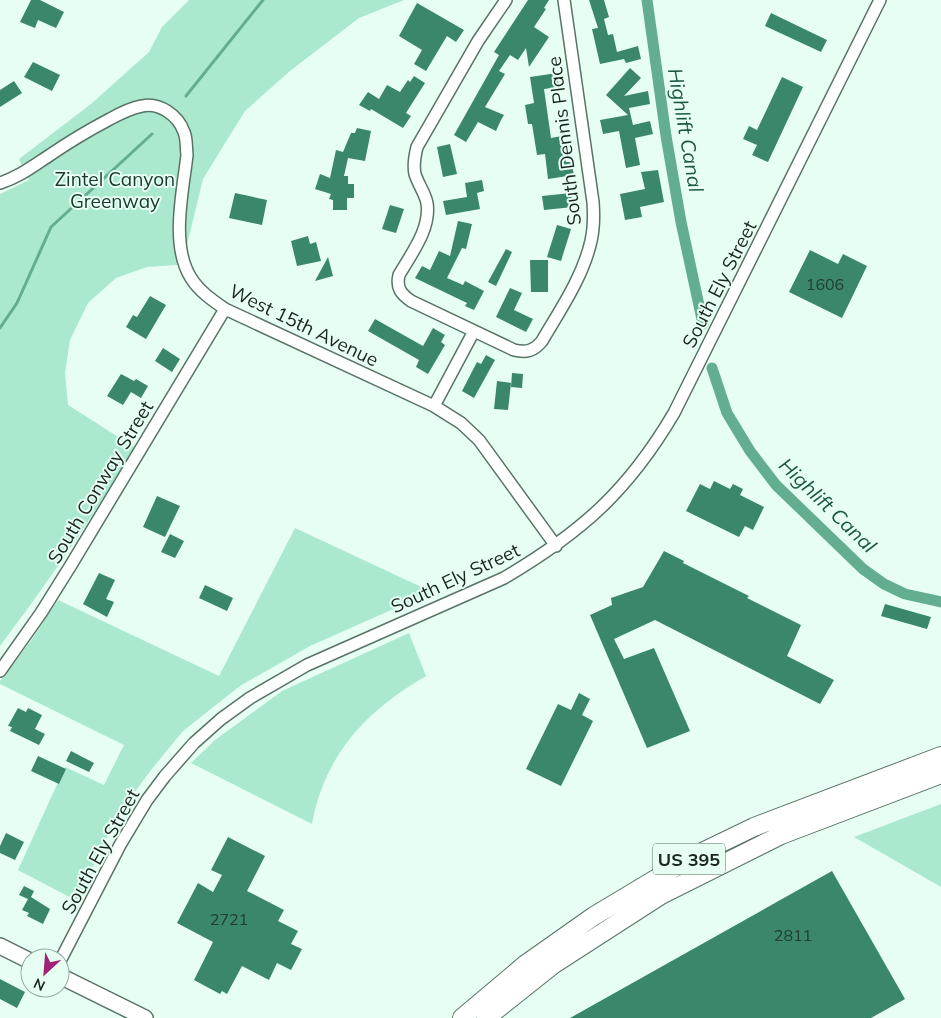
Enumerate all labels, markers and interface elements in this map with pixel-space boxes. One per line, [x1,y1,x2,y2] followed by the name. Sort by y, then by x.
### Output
[542,55,586,227] street label: South Dennis Place
[663,66,709,194] water label: Highlift Canal
[55,167,175,213] park label: Zintel Canyon Greenway
[677,216,762,352] street label: South Ely Street
[806,274,844,294] house number: 1606
[225,278,383,372] street label: West 15th Avenue
[42,396,158,568] street label: South Conway Street
[774,452,882,558] water label: Highlift Canal
[387,537,524,618] street label: South Ely Street
[56,784,145,918] street label: South Ely Street
[653,844,725,874] road number: US 395
[210,909,248,929] house number: 2721
[774,925,812,945] house number: 2811
[20,948,70,998] north arrow
[31,974,48,995] text: N

